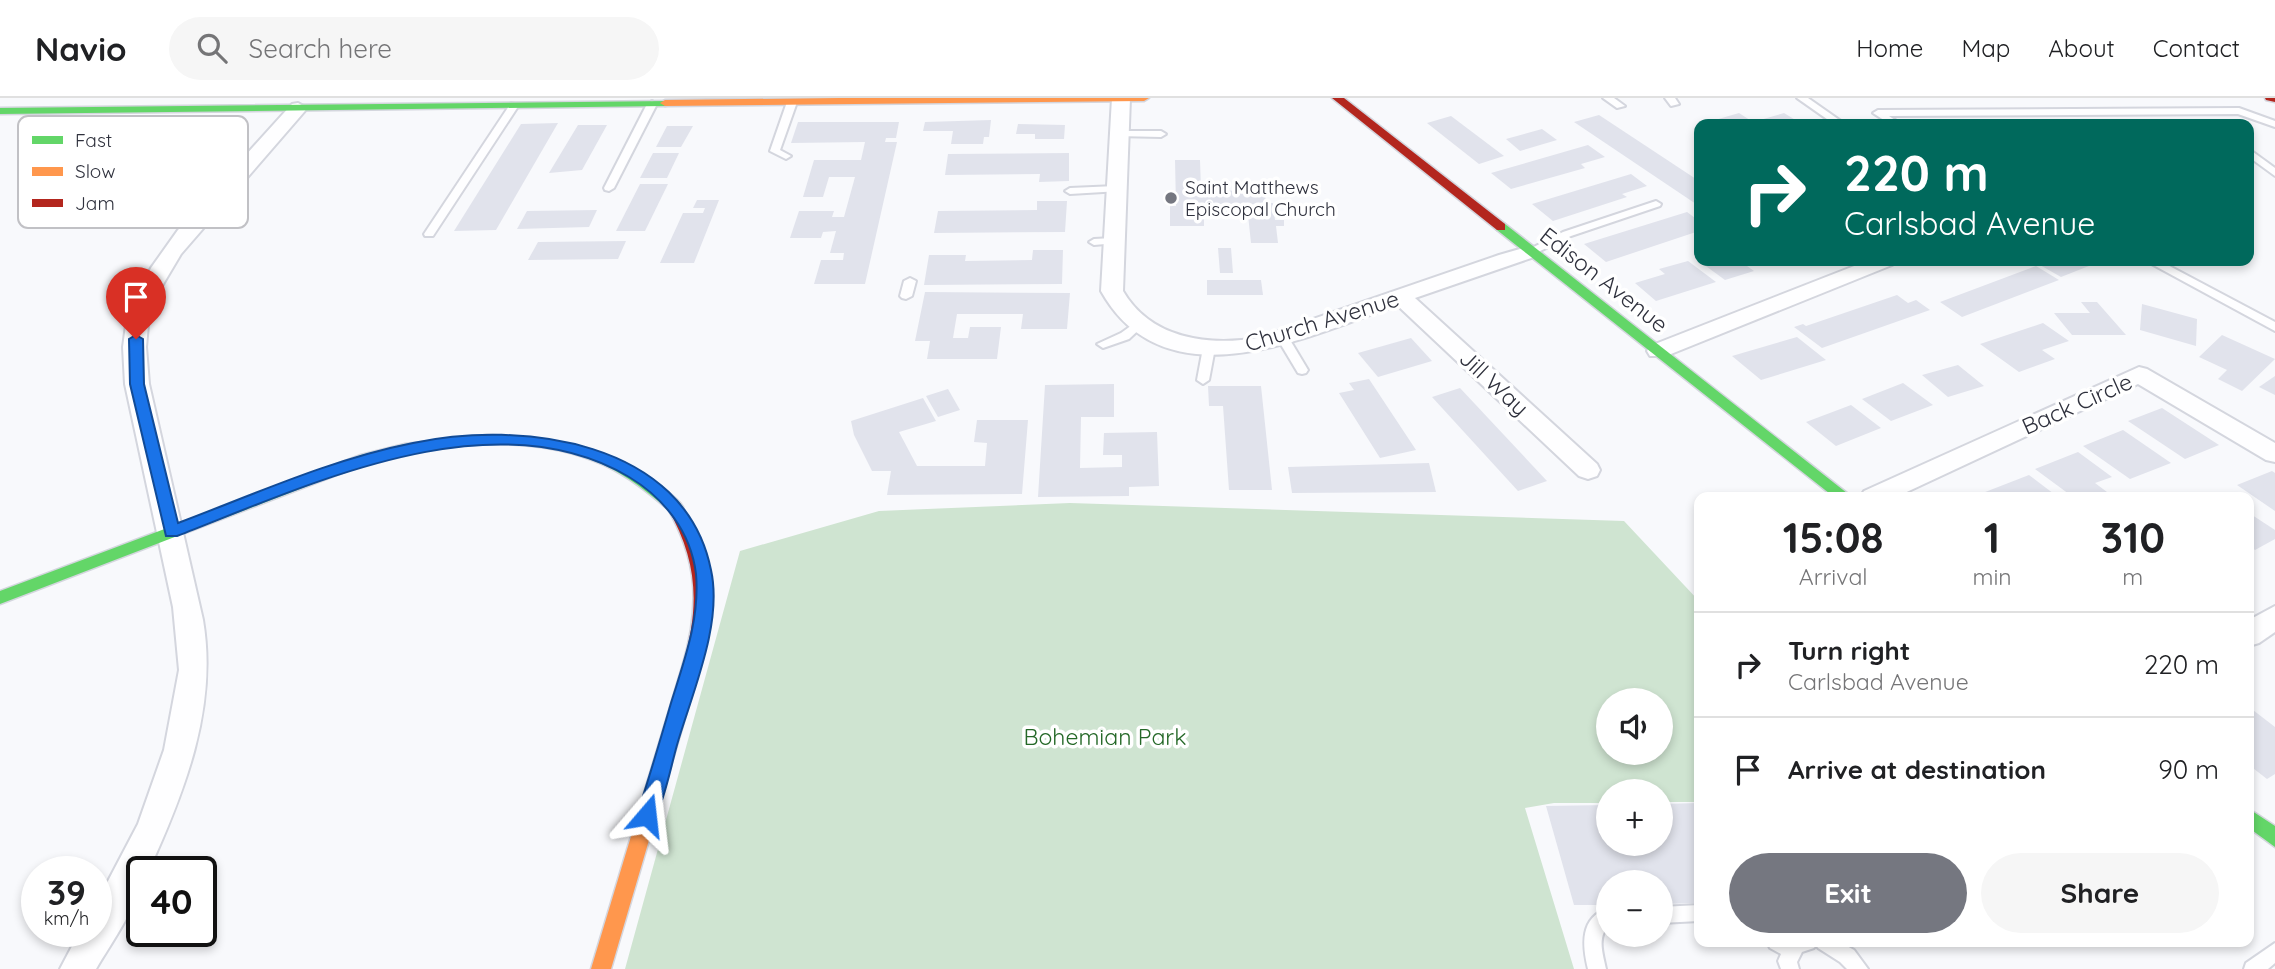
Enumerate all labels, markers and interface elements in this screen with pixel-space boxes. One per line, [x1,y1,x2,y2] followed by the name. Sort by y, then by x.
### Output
[169,17,659,80] search box
[35,28,127,69] text: Navio
[193,29,231,67] icon: search
[249,32,392,65] text: Search here
[1856,33,1923,63] text: Home
[1961,33,2010,63] text: Map
[2048,33,2115,63] text: About
[2153,33,2240,63] text: Contact
[18,116,248,228] legend
[75,128,112,152] text: Fast
[1844,142,1989,203] text: 220 m
[1729,147,1820,238] icon: right
[75,159,116,183] text: Slow
[1185,175,1336,221] place label: Saint Matthews Episcopal Church
[1163,190,1179,206] marker: Saint Matthews Episcopal Church
[75,191,115,215] text: Jam
[1844,203,2095,243] text: Carlsbad Avenue
[1534,221,1674,339] street label: Edison Avenue
[106,267,166,339] pin
[117,278,155,316] icon: arrive
[1241,283,1402,358] street label: Church Avenue
[1454,343,1535,422] street label: Jill Way
[2017,366,2136,441] street label: Back Circle
[1783,511,1884,564] text: 15:08
[1984,511,2000,564] text: 1
[2100,511,2165,564] text: 310
[1799,562,1868,591] text: Arrival
[1972,562,2012,591] text: min
[2122,562,2143,591] text: m
[1788,634,1910,667] text: Turn right
[1729,646,1767,684] icon: right
[2144,648,2219,681] text: 220 m
[1788,667,1969,696] text: Carlsbad Avenue
[1596,688,1673,947] map controls
[1596,688,1673,765] button: sound
[1023,722,1187,751] park label: Bohemian Park
[1729,751,1767,789] icon: arrive
[1788,753,2046,786] text: Arrive at destination
[2158,753,2219,786] text: 90 m
[610,778,684,852] position arrow
[1596,779,1673,856] button: +
[1729,853,1967,933] button: Exit
[1981,853,2219,933] button: Share
[126,856,217,947] speed limit sign: 40
[47,870,86,914] text: 39
[1596,870,1673,947] button: −
[44,907,89,930] text: km/h

